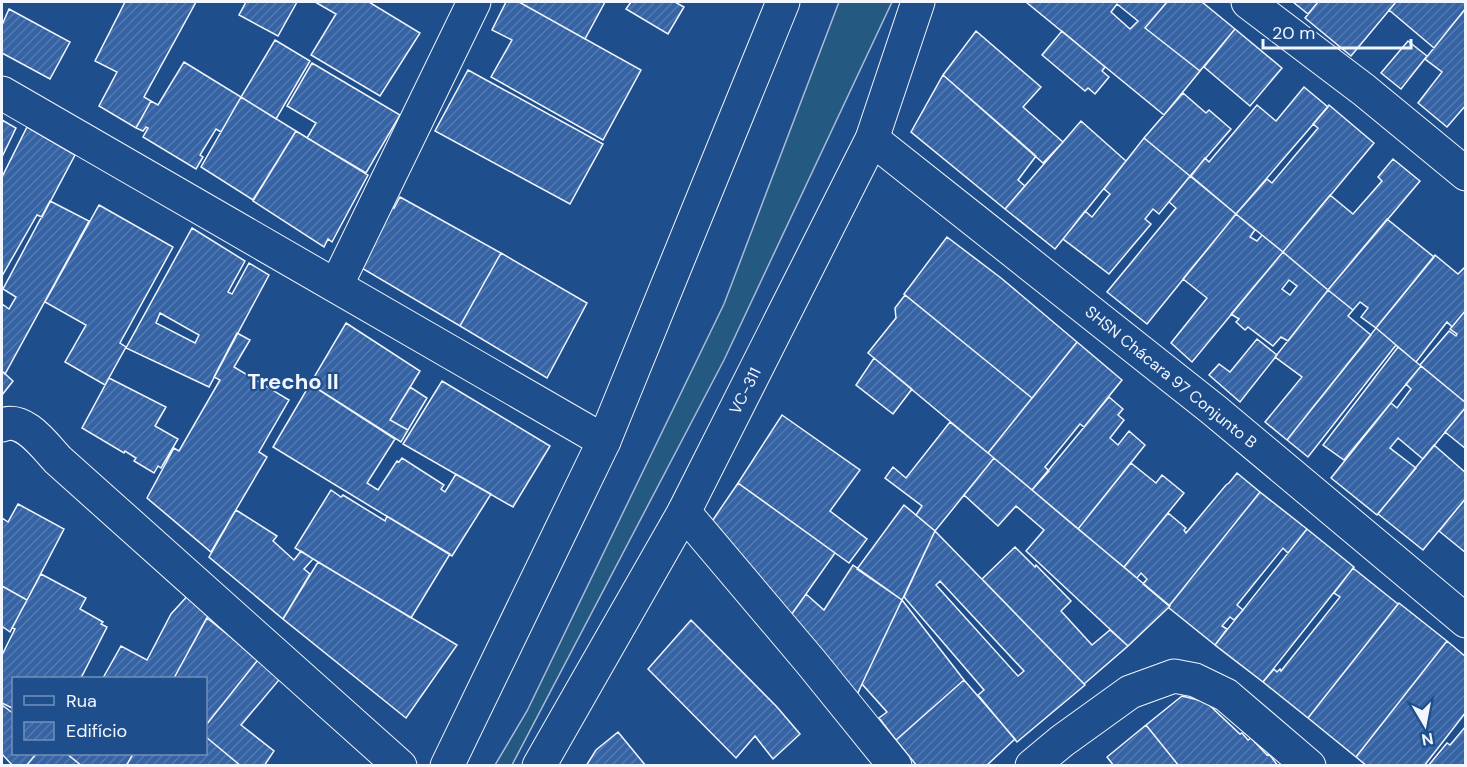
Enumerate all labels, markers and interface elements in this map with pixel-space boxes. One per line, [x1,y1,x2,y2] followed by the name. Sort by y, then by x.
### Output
[1263,12,1412,50] scale bar
[1272,21,1315,45] text: 20 m
[1081,301,1261,453] street label: SHSN Chácara 97 Conjunto B
[724,364,766,418] street label: VC-311
[247,367,339,396] district label: Trecho II
[12,677,207,755] legend
[66,689,97,713] text: Rua
[1395,695,1455,755] north arrow
[66,719,127,743] text: Edifício
[1420,728,1435,751] text: N

